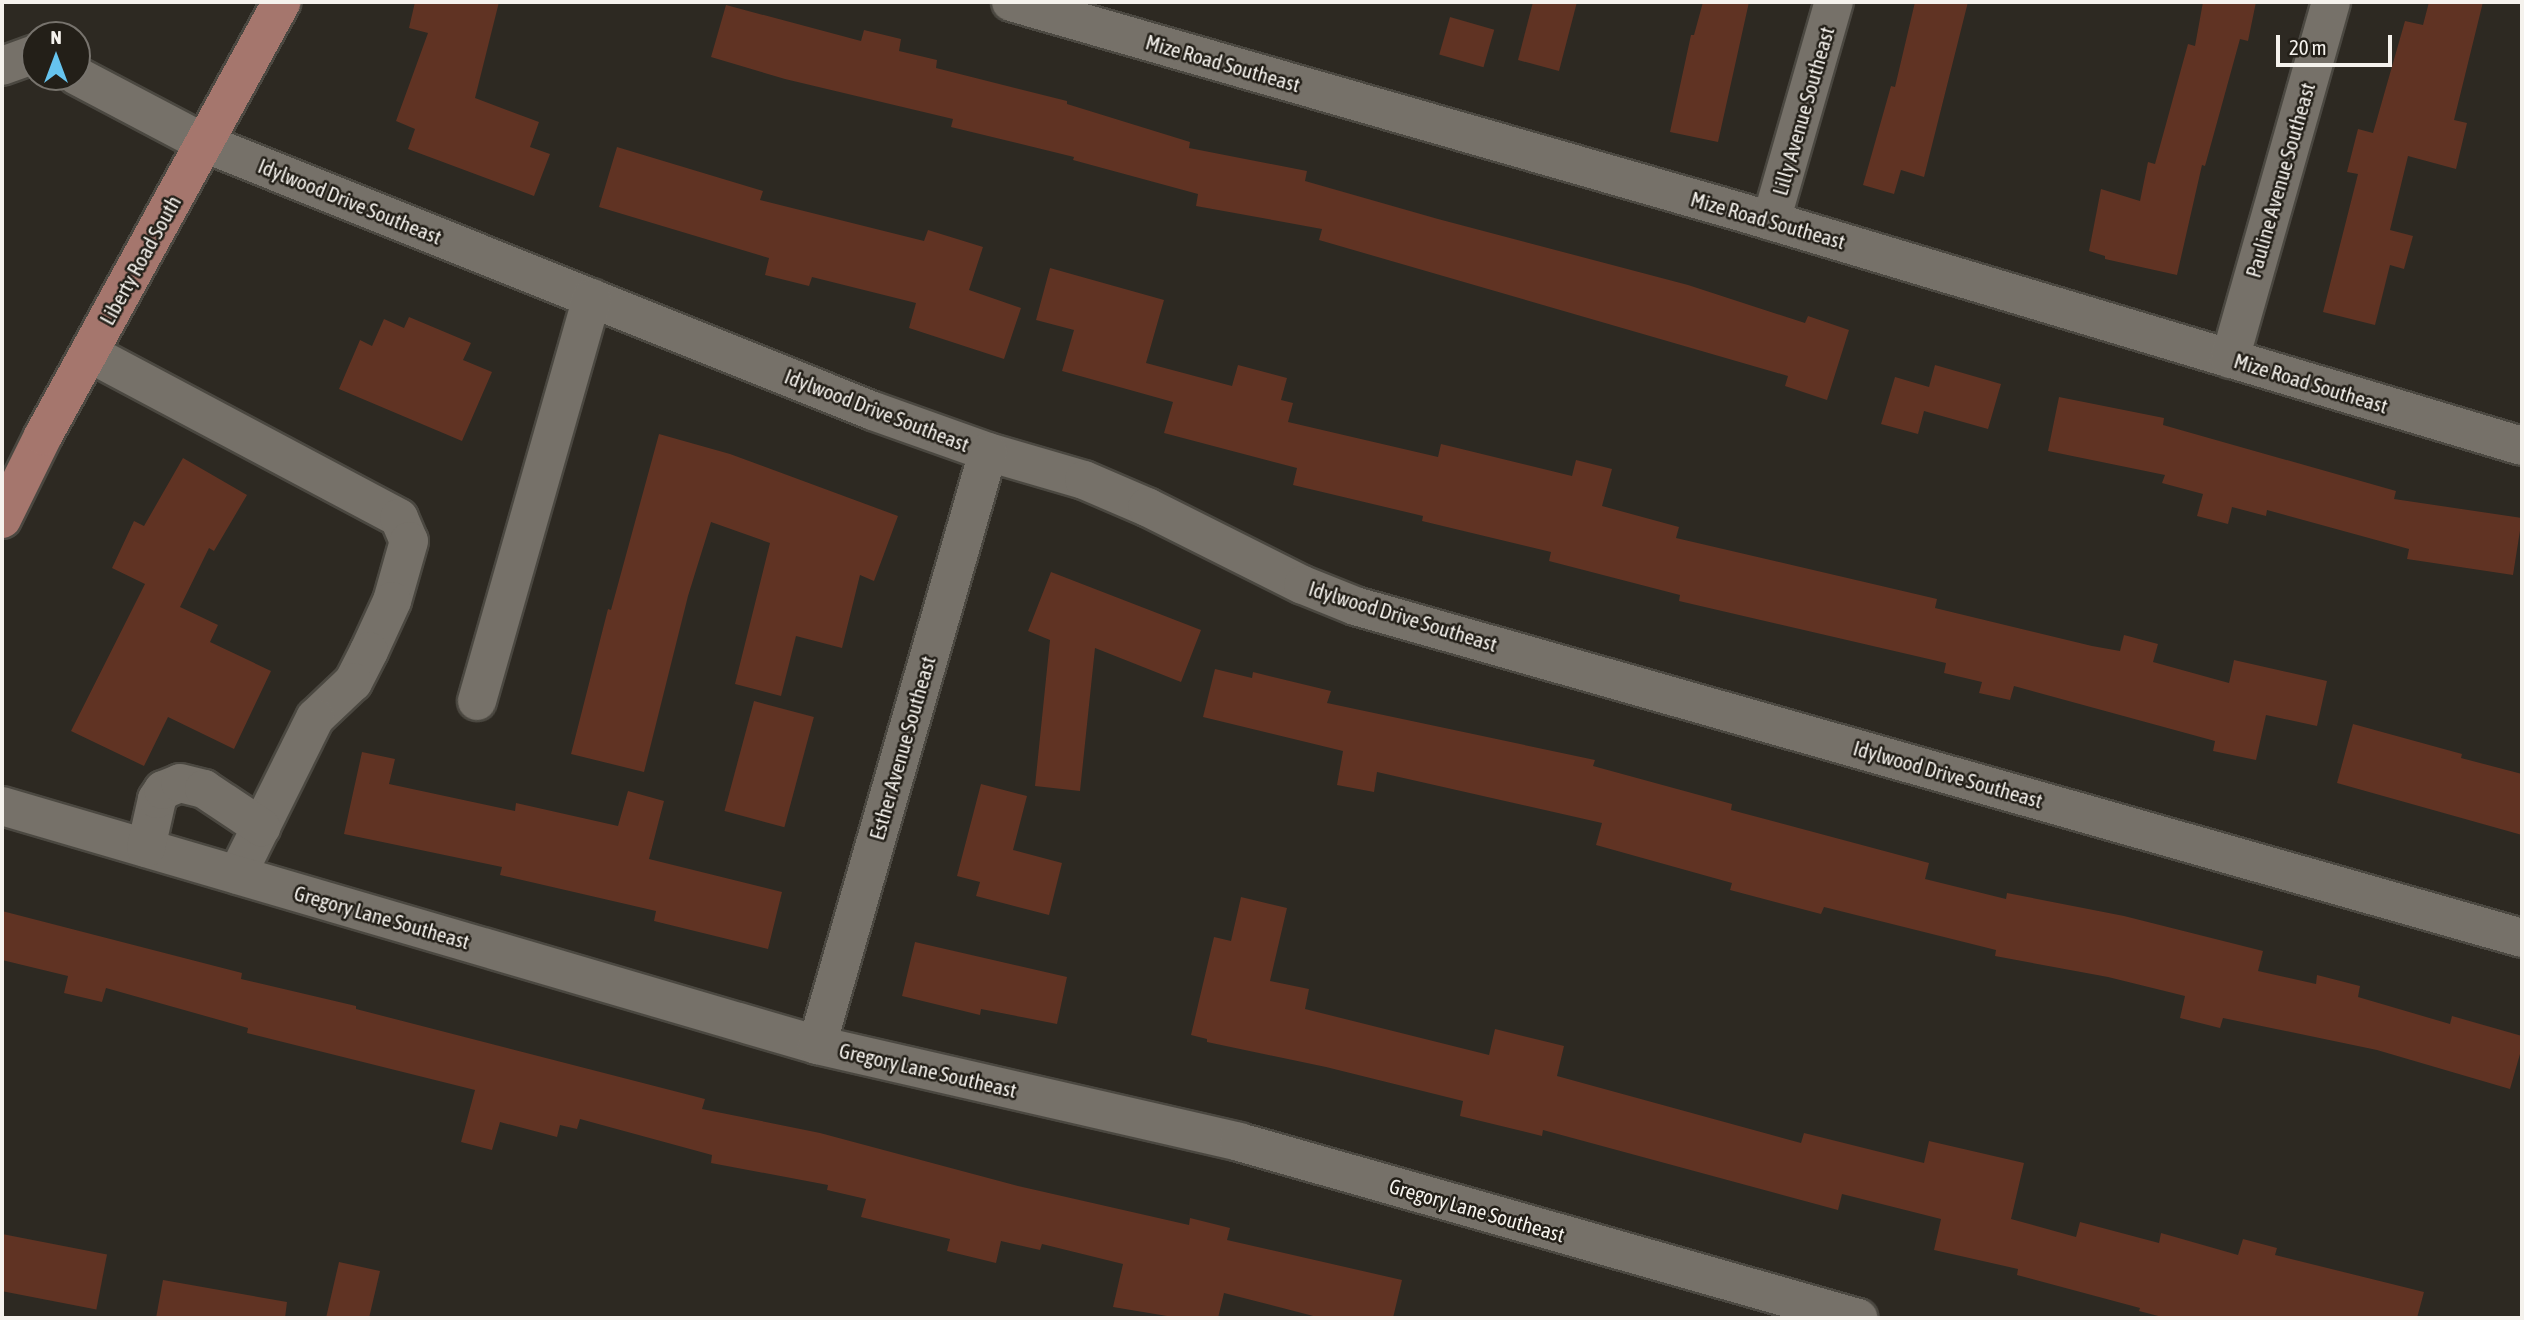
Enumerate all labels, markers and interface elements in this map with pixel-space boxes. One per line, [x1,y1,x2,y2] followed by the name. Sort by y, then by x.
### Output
[21,21,91,91] north arrow
[2279,21,2394,65] scale bar
[1767,24,1839,198] street label: Lilly Avenue Southeast
[50,26,62,48] text: N
[1143,29,1303,97] street label: Mize Road Southeast
[2289,35,2327,59] text: 20 m
[2240,80,2320,280] street label: Pauline Avenue Southeast
[255,153,445,249] street label: Idylwood Drive Southeast
[1688,186,1848,254] street label: Mize Road Southeast
[94,191,186,329] street label: Liberty Road South
[2231,348,2391,418] street label: Mize Road Southeast
[781,363,973,457] street label: Idylwood Drive Southeast
[1306,575,1500,657] street label: Idylwood Drive Southeast
[864,653,940,843] street label: Esther Avenue Southeast
[1850,735,2046,813] street label: Idylwood Drive Southeast
[291,880,473,954] street label: Gregory Lane Southeast
[837,1037,1019,1103] street label: Gregory Lane Southeast
[1386,1173,1568,1247] street label: Gregory Lane Southeast

